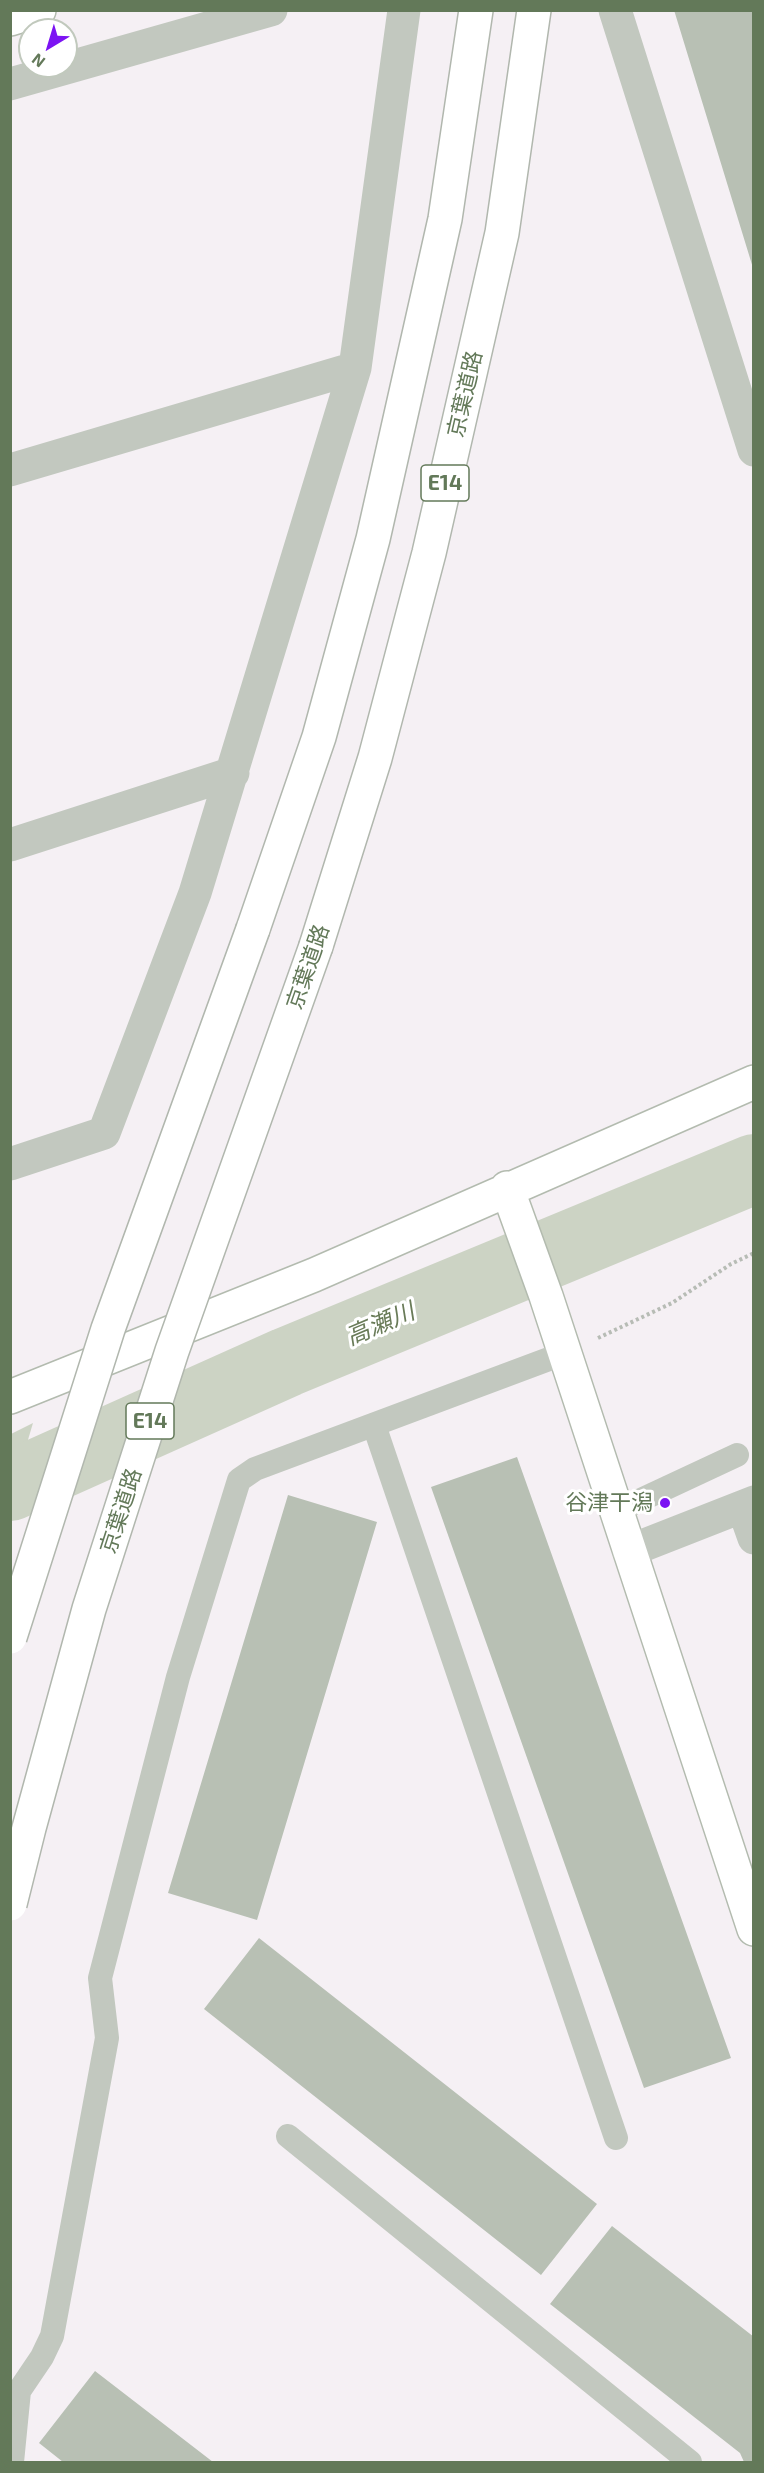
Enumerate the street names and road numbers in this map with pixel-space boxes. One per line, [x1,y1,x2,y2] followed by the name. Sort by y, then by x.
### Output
[442,348,488,440] street label: 京葉道路
[421,465,469,501] road number: E14
[281,921,335,1013] street label: 京葉道路
[126,1403,174,1439] road number: E14
[95,1465,147,1557] street label: 京葉道路

